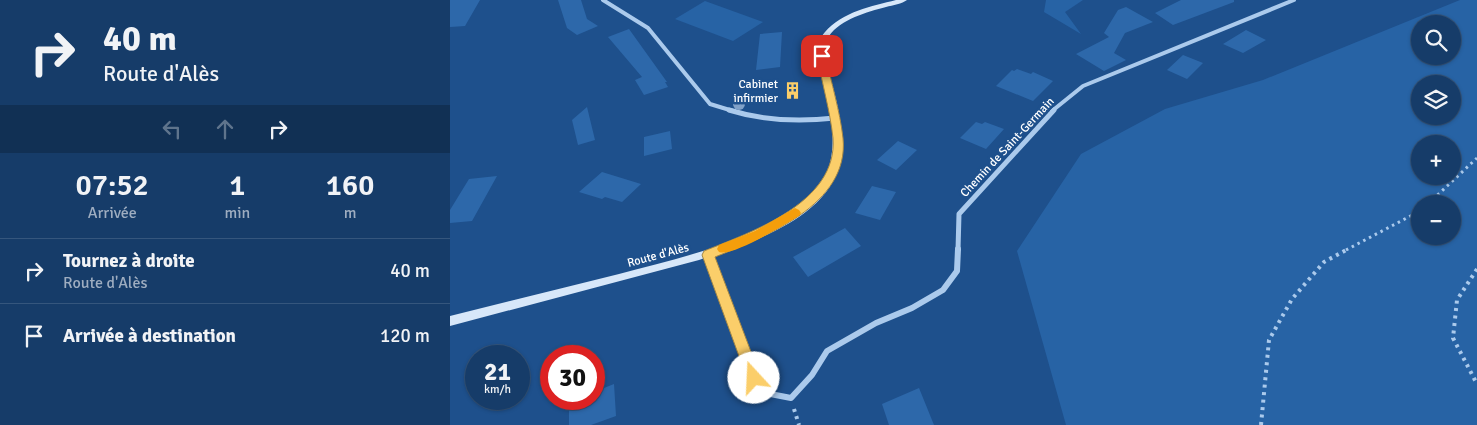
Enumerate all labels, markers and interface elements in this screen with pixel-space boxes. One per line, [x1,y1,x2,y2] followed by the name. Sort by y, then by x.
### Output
[1411,15,1461,245] map controls
[1411,15,1461,65] button: search
[103,17,177,60] text: 40 m
[20,20,85,85] icon: right
[801,35,843,77] pin
[808,42,836,70] icon: arrive
[103,60,219,87] text: Route d'Alès
[1411,75,1461,125] button: layers
[734,77,779,106] place label: Cabinet infirmier
[782,81,802,101] building icon: Cabinet infirmier
[957,94,1058,200] street label: Chemin de Saint-Germain
[158,115,186,143] icon: left
[211,115,239,143] icon: ahead
[264,115,292,143] icon: right
[1411,135,1461,185] button: +
[76,167,149,204] text: 07:52
[229,167,245,204] text: 1
[326,167,374,204] text: 160
[1411,195,1461,245] button: −
[88,203,137,223] text: Arrivée
[224,203,250,223] text: min
[344,203,356,223] text: m
[626,240,691,271] street label: Route d'Alès
[63,249,195,273] text: Tournez à droite
[20,257,48,285] icon: right
[390,259,430,283] text: 40 m
[63,273,147,293] text: Route d'Alès
[20,322,48,350] icon: arrive
[63,324,236,348] text: Arrivée à destination
[380,324,430,348] text: 120 m
[540,345,605,410] speed limit sign: 30
[727,351,779,403] position arrow
[484,356,511,387] text: 21
[484,382,511,397] text: km/h

